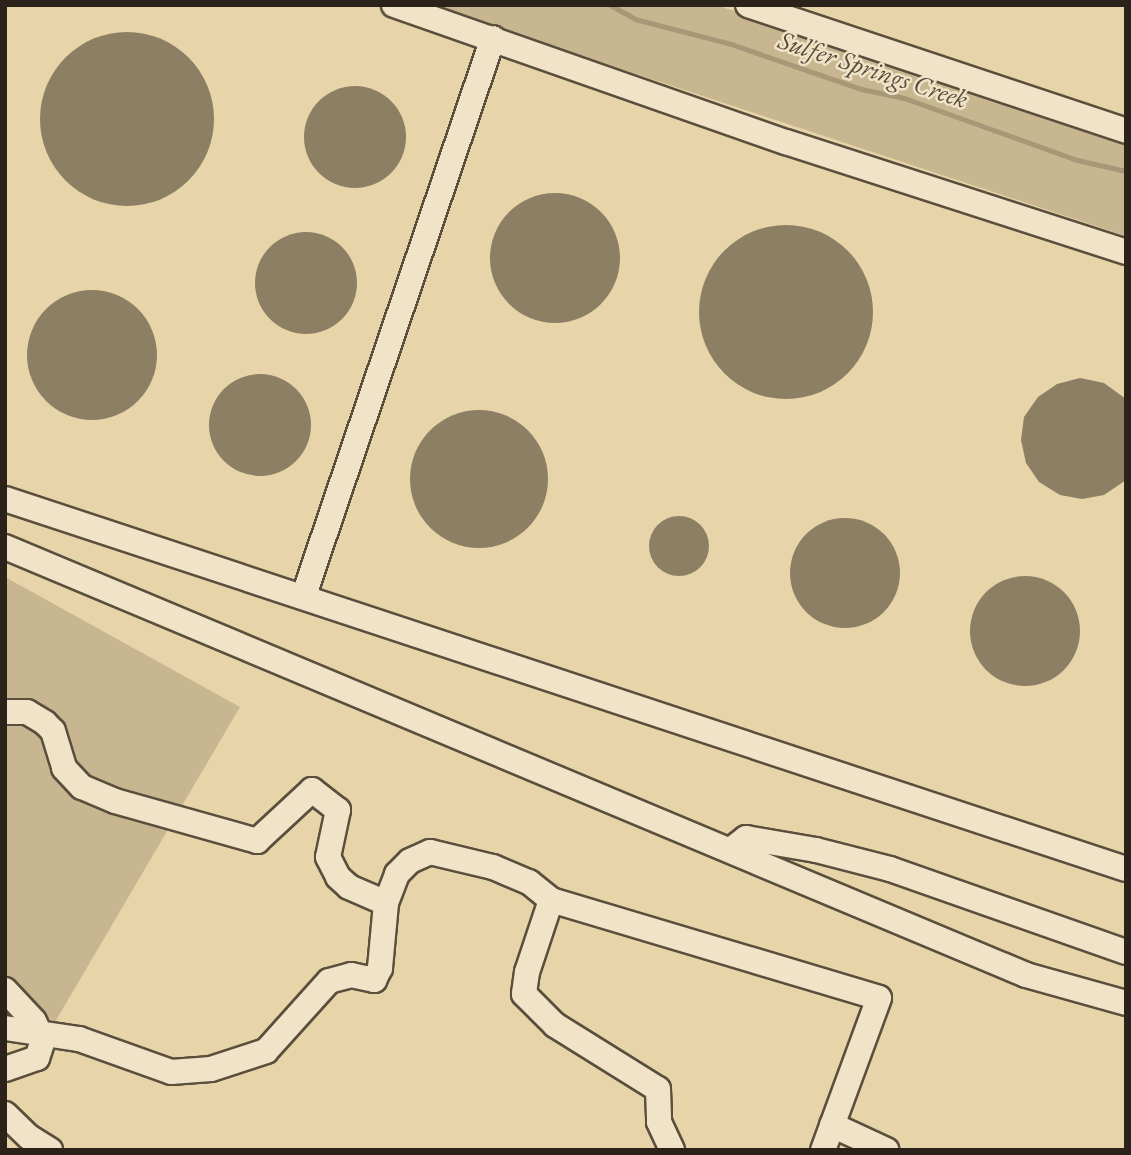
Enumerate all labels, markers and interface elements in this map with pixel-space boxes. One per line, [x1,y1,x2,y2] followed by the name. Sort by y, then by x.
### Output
[774,25,972,115] water label: Sulfer Springs Creek

